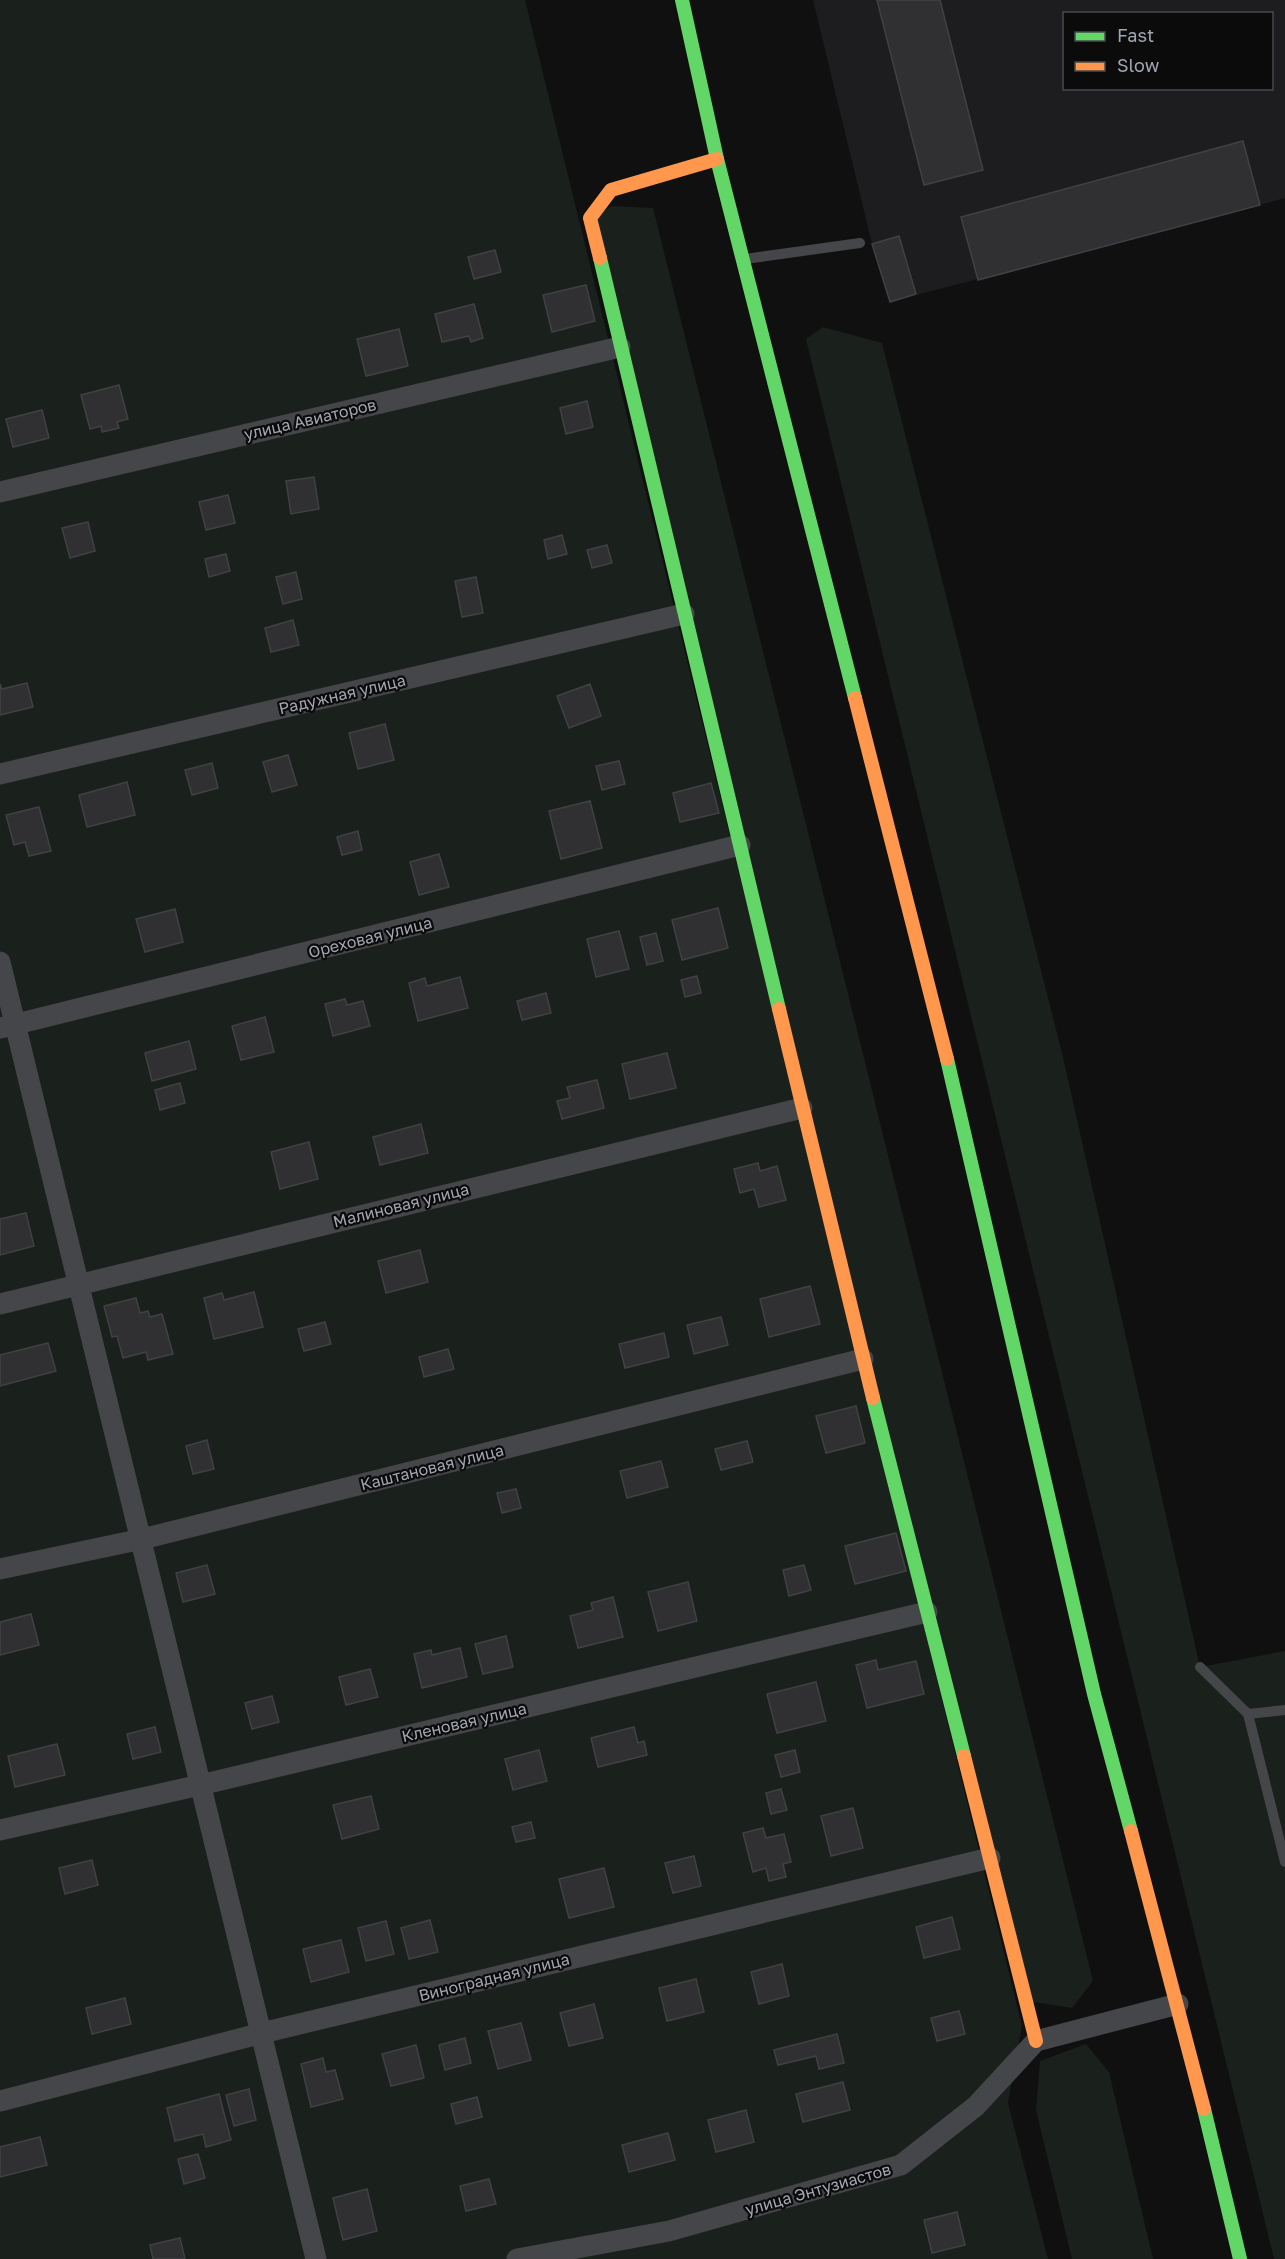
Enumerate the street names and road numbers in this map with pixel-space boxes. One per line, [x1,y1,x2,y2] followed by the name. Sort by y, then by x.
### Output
[242,394,378,444] street label: улица Авиаторов
[277,670,407,718] street label: Радужная улица
[306,912,434,962] street label: Ореховая улица
[331,1178,471,1232] street label: Малиновая улица
[358,1440,506,1494] street label: Каштановая улица
[400,1698,528,1746] street label: Кленовая улица
[417,1949,571,2005] street label: Виноградная улица
[743,2159,893,2219] street label: улица Энтузиастов

